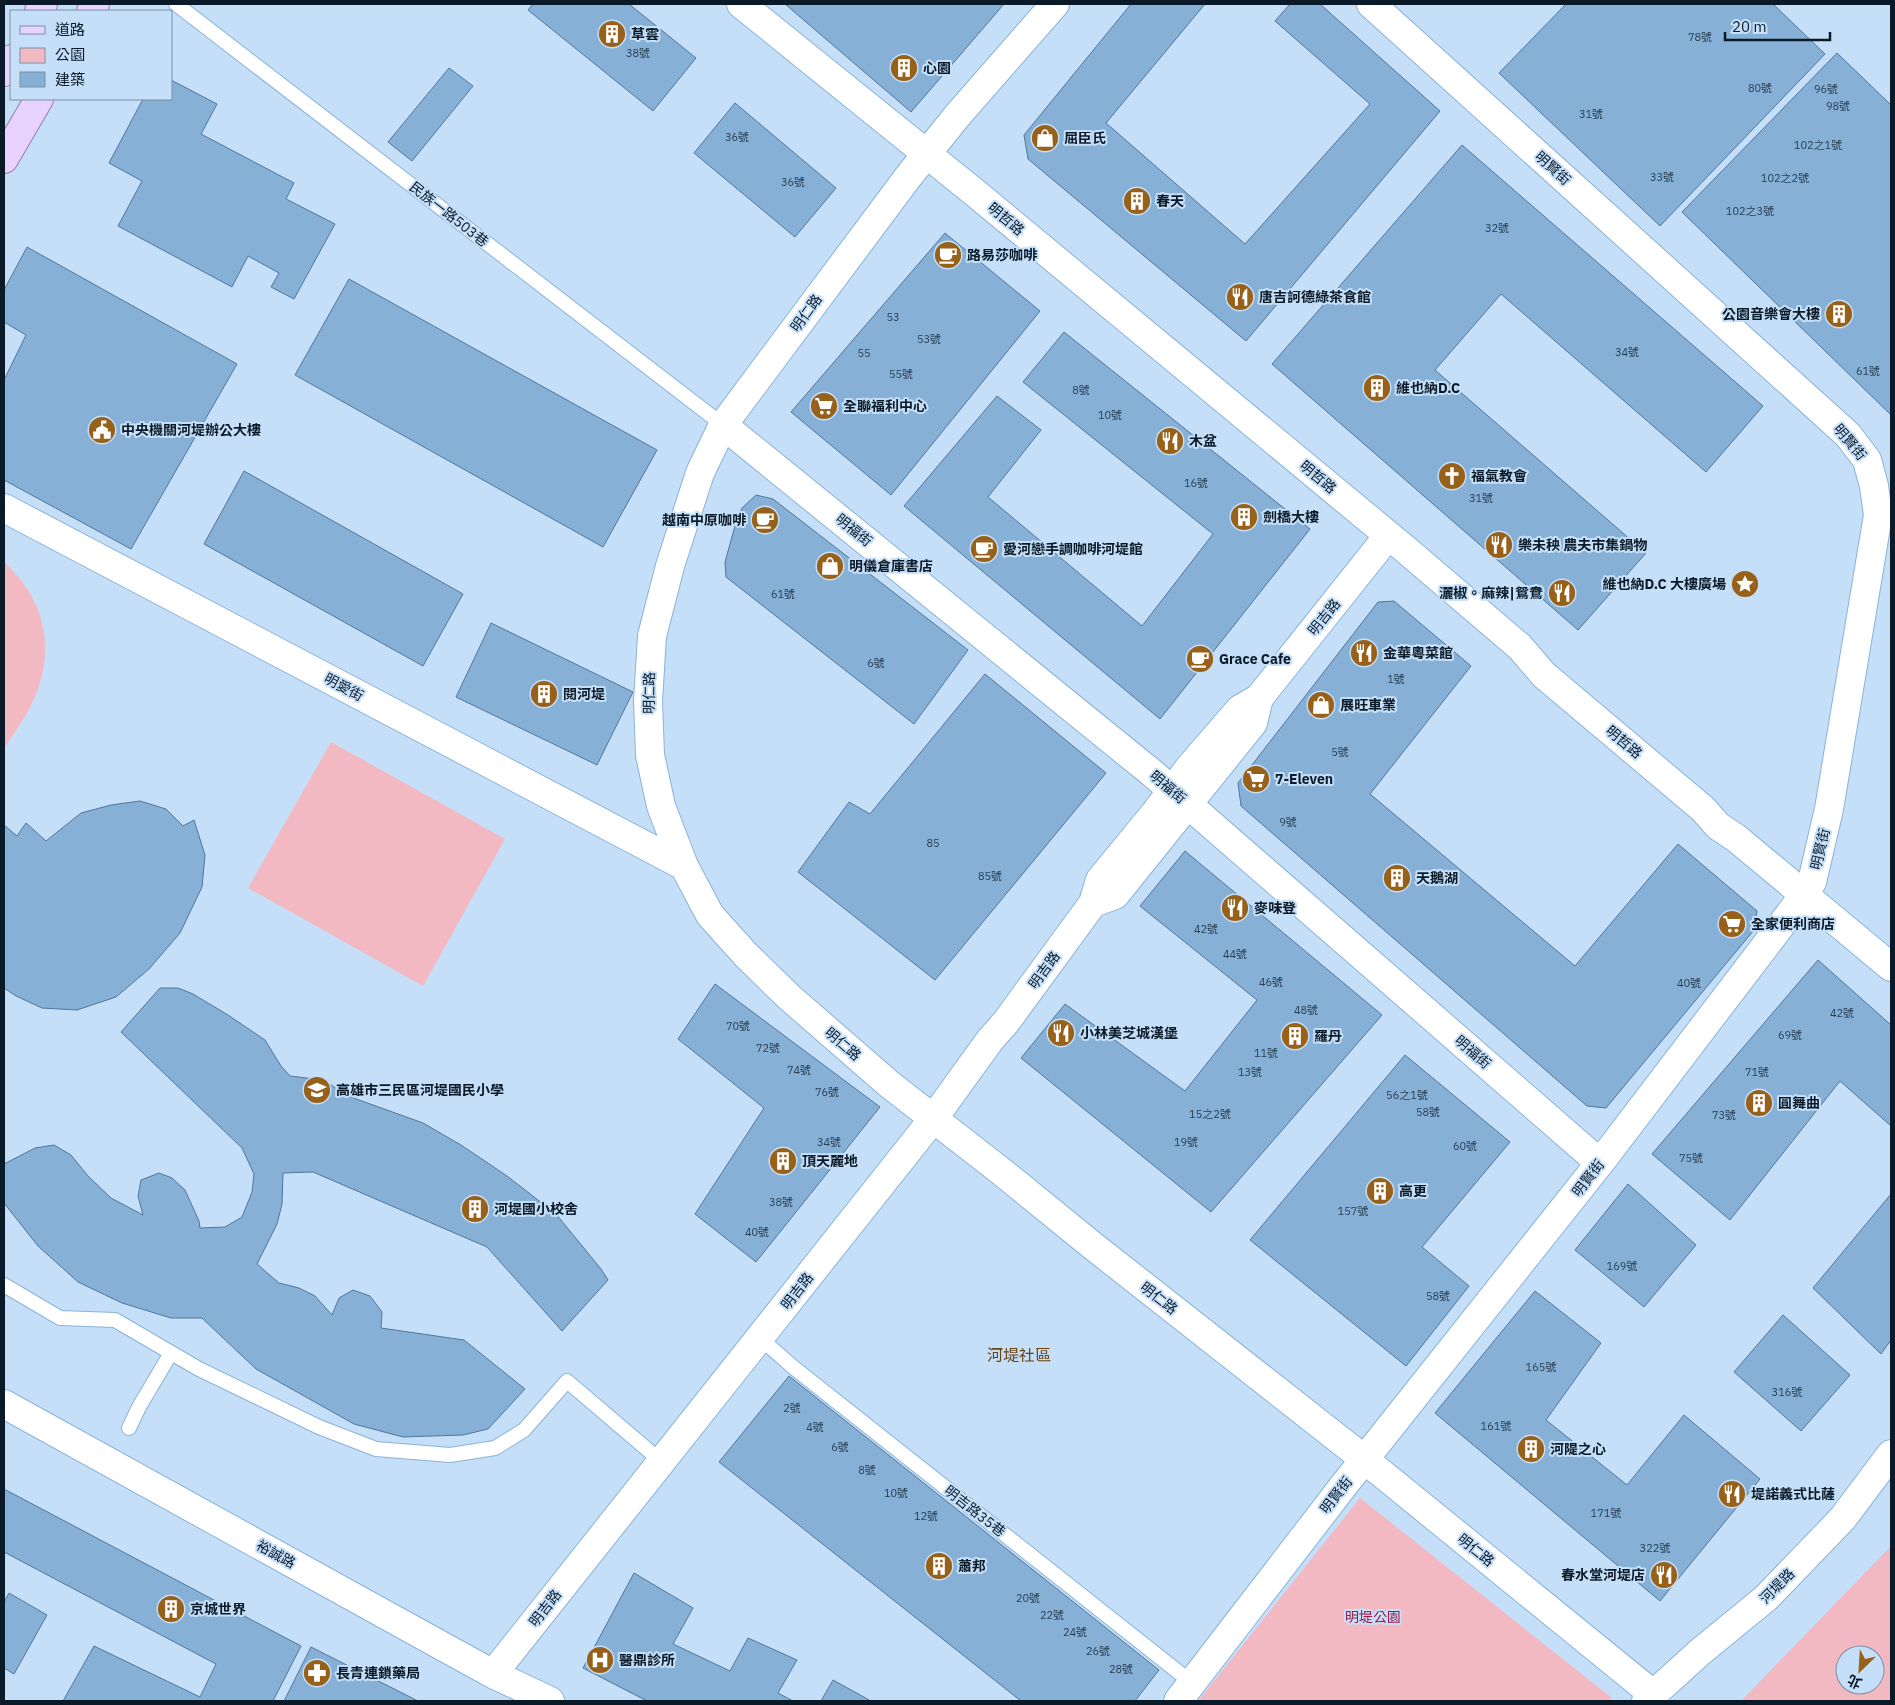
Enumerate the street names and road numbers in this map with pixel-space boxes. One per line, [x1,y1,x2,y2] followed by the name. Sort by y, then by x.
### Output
[1531,147,1575,189] street label: 明賢街
[406,178,492,250] street label: 民族一路503巷
[984,199,1028,239] street label: 明哲路
[786,291,826,335] street label: 明仁路
[1830,420,1870,464] street label: 明賢街
[1296,457,1340,497] street label: 明哲路
[832,510,876,550] street label: 明福街
[1304,595,1344,639] street label: 明吉路
[321,669,367,705] street label: 明愛街
[640,672,658,714] street label: 明仁路
[1602,722,1646,762] street label: 明哲路
[1146,767,1190,807] street label: 明福街
[1807,827,1833,871] street label: 明賢街
[1024,948,1064,992] street label: 明吉路
[821,1023,865,1065] street label: 明仁路
[1451,1031,1495,1073] street label: 明福街
[1568,1156,1608,1200] street label: 明賢街
[777,1269,817,1313] street label: 明吉路
[1137,1278,1181,1318] street label: 明仁路
[1316,1473,1356,1517] street label: 明賢街
[941,1481,1009,1541] street label: 明吉路35巷
[1454,1530,1498,1570] street label: 明仁路
[253,1536,299,1572] street label: 裕誠路
[1756,1565,1798,1607] street label: 河堤路
[525,1586,565,1630] street label: 明吉路

